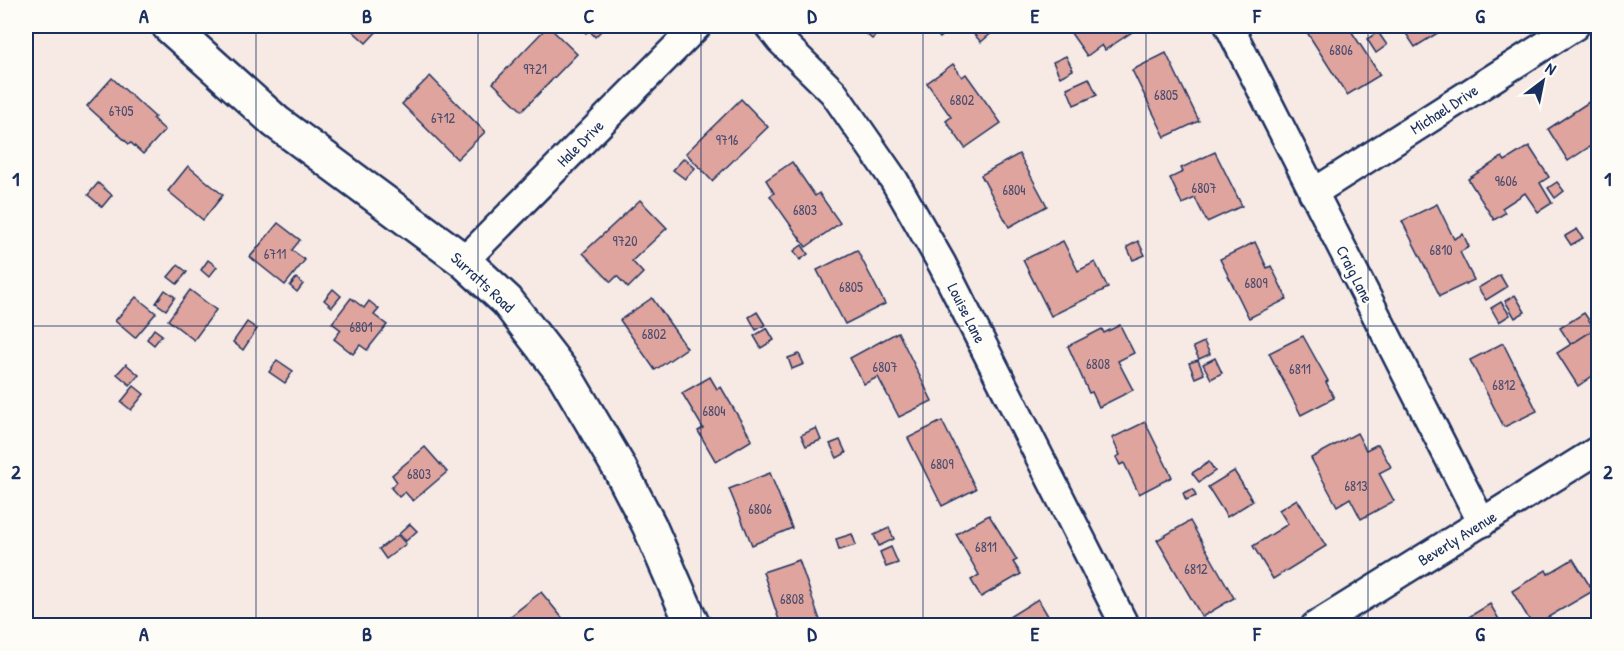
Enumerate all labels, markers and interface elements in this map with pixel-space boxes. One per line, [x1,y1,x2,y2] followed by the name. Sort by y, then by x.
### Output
[139,2,149,29] text: A
[362,2,372,29] text: B
[584,2,595,29] text: C
[807,2,817,29] text: D
[1031,2,1040,29] text: E
[1252,2,1262,29] text: F
[1475,2,1485,29] text: G
[1329,40,1353,59] house number: 6806
[1513,51,1573,111] north arrow
[1542,57,1561,80] text: N
[523,59,547,78] house number: 9721
[1406,79,1483,139] street label: Michael Drive
[1154,85,1178,104] house number: 6805
[950,90,975,109] house number: 6802
[109,101,133,120] house number: 6705
[431,108,456,127] house number: 6712
[552,114,609,171] street label: Hale Drive
[716,130,739,149] house number: 9716
[12,165,20,192] text: 1
[1604,165,1612,192] text: 1
[1495,171,1518,190] house number: 9606
[1192,178,1216,197] house number: 6807
[1002,180,1026,199] house number: 6804
[793,200,817,219] house number: 6803
[613,231,637,250] house number: 9720
[1429,240,1453,259] house number: 6810
[1331,242,1379,307] street label: Craig Lane
[264,244,286,263] house number: 6711
[446,247,520,317] street label: Surratts Road
[1244,273,1268,292] house number: 6809
[839,277,863,296] house number: 6805
[943,279,992,347] street label: Louise Lane
[349,317,373,336] house number: 6801
[642,324,667,343] house number: 6802
[1086,354,1110,373] house number: 6808
[873,357,897,376] house number: 6807
[1289,359,1311,378] house number: 6811
[1492,375,1516,394] house number: 6812
[702,401,726,420] house number: 6804
[930,454,954,473] house number: 6809
[11,458,21,485] text: 2
[1603,458,1613,485] text: 2
[407,464,431,483] house number: 6803
[1344,476,1368,495] house number: 6813
[748,499,772,518] house number: 6806
[1414,505,1501,571] street label: Beverly Avenue
[975,537,997,556] house number: 6811
[1184,559,1208,578] house number: 6812
[780,589,804,608] house number: 6808
[139,620,149,647] text: A
[362,620,372,647] text: B
[584,620,595,647] text: C
[807,620,817,647] text: D
[1031,620,1040,647] text: E
[1252,620,1262,647] text: F
[1475,620,1485,647] text: G

